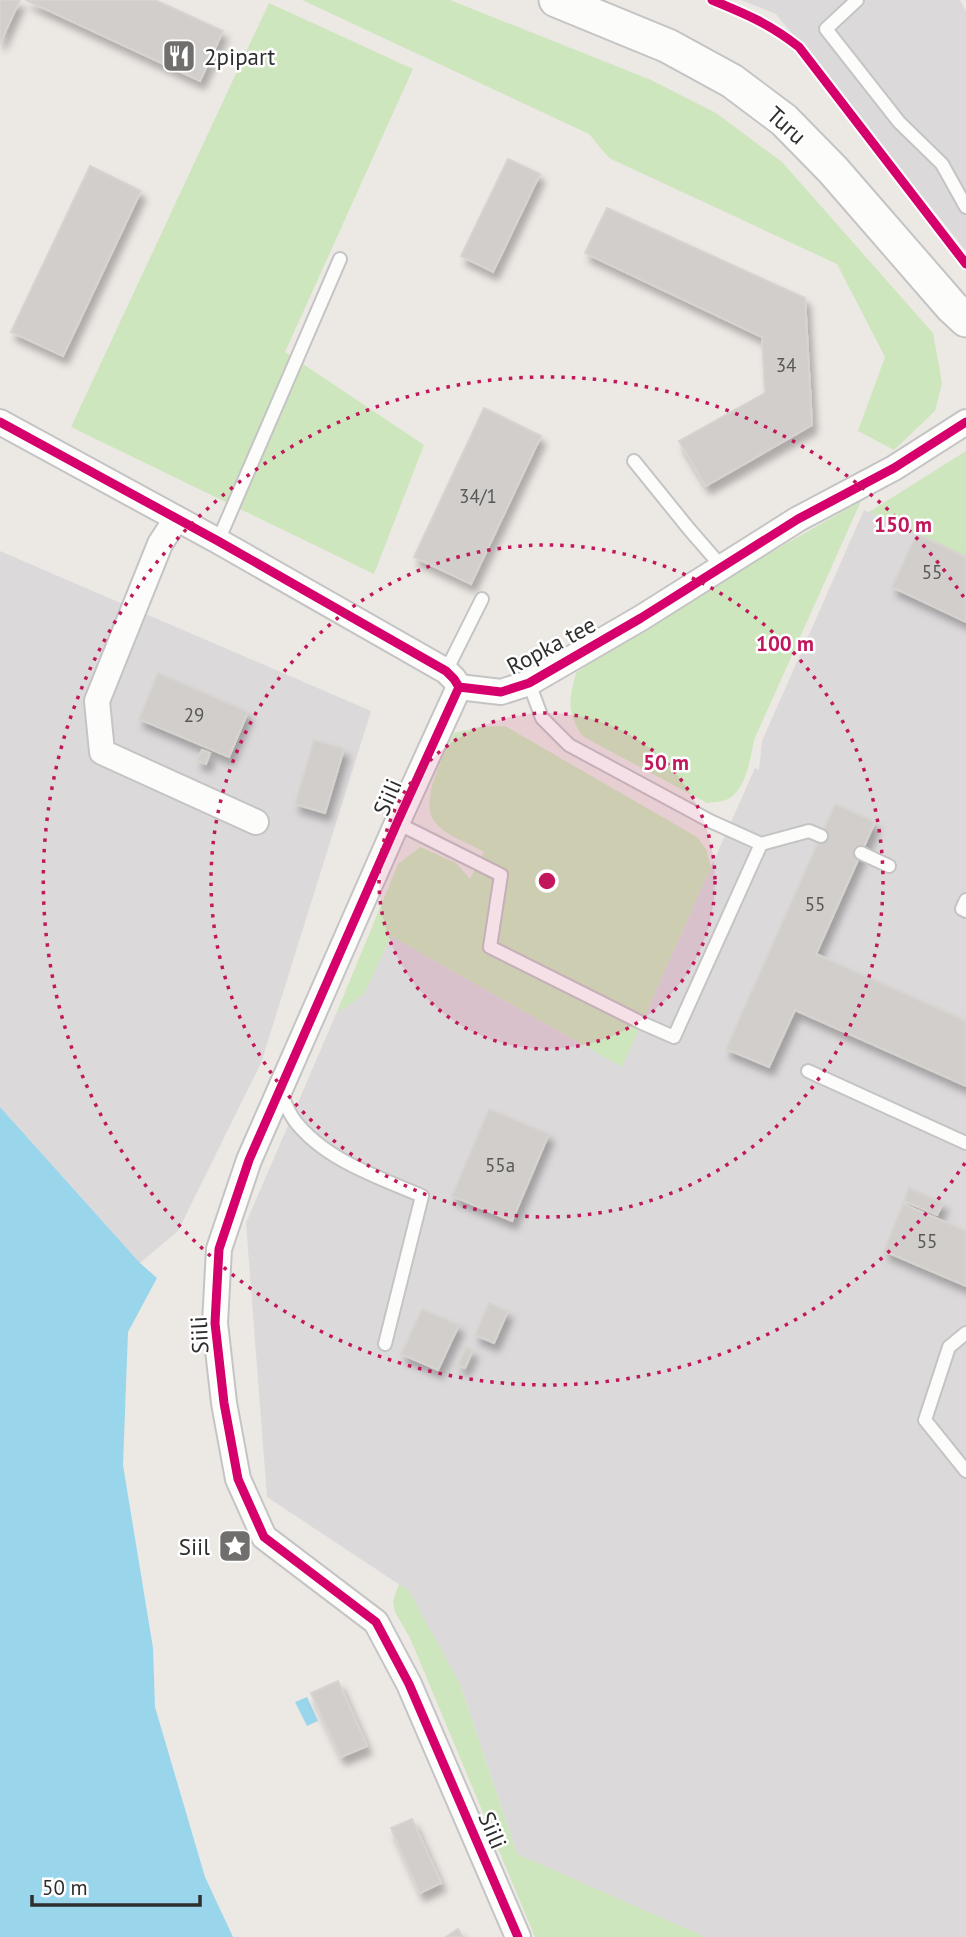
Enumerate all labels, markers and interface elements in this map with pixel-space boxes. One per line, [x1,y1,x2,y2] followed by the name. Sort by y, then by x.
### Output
[160,37,198,75] restaurant icon: 2pipart
[204,42,276,71] place label: 2pipart
[761,100,813,150] street label: Turu
[776,353,796,377] house number: 34
[459,484,497,508] house number: 34/1
[874,511,932,538] text: 150 m
[922,560,942,584] house number: 55
[502,610,600,680] street label: Ropka tee
[756,630,814,657] text: 100 m
[184,703,204,727] house number: 29
[643,749,689,776] text: 50 m
[366,774,408,820] street label: Siili
[535,869,559,893] centre of rings
[805,892,825,916] house number: 55
[485,1153,515,1177] house number: 55a
[917,1229,937,1253] house number: 55
[184,1316,214,1354] street label: Siili
[216,1527,254,1565] place icon: Siil
[179,1532,210,1561] place label: Siil
[472,1807,514,1853] street label: Siili
[32,1864,200,1908] scale bar
[42,1874,88,1901] text: 50 m

